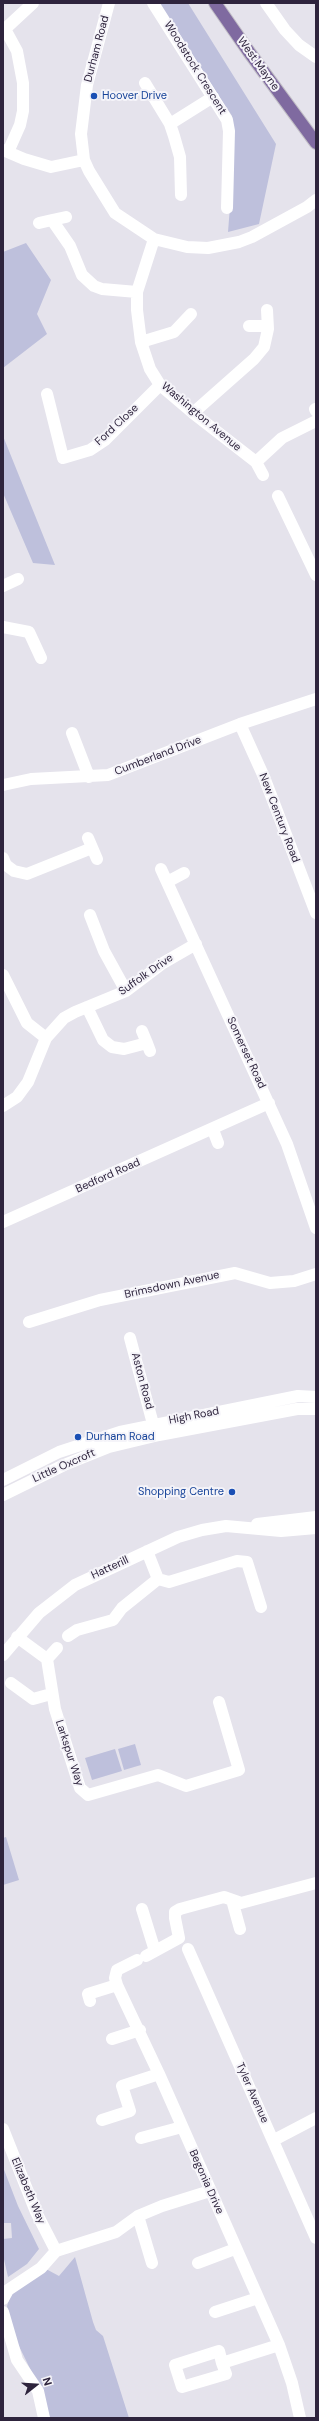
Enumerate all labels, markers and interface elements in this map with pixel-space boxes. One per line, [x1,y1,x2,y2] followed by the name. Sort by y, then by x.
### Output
[82,14,112,84] street label: Durham Road
[161,19,229,117] street label: Woodstock Crescent
[234,35,282,93] street label: West Mayne
[102,89,167,103] place label: Hoover Drive
[89,91,99,101] marker: Hoover Drive
[158,380,244,454] street label: Washington Avenue
[93,402,141,448] street label: Ford Close
[113,733,203,779] street label: Cumberland Drive
[256,771,302,865] street label: New Century Road
[116,951,176,999] street label: Suffolk Drive
[224,1015,268,1091] street label: Somerset Road
[74,1156,142,1196] street label: Bedford Road
[123,1268,221,1302] street label: Brimsdown Avenue
[128,1351,156,1411] street label: Aston Road
[168,1405,220,1427] street label: High Road
[86,1430,155,1444] place label: Durham Road
[73,1432,83,1442] marker: Durham Road
[31,1446,97,1486] street label: Little Oxcroft
[138,1485,224,1499] place label: Shopping Centre
[227,1487,237,1497] marker: Shopping Centre
[89,1554,131,1582] street label: Hatterill
[52,1718,86,1788] street label: Larkspur Way
[233,2061,271,2125] street label: Tyler Avenue
[186,2148,226,2216] street label: Begonia Drive
[8,2156,48,2226] street label: Elizabeth Way
[16,2365,56,2405] north arrow
[40,2376,55,2387] text: N

